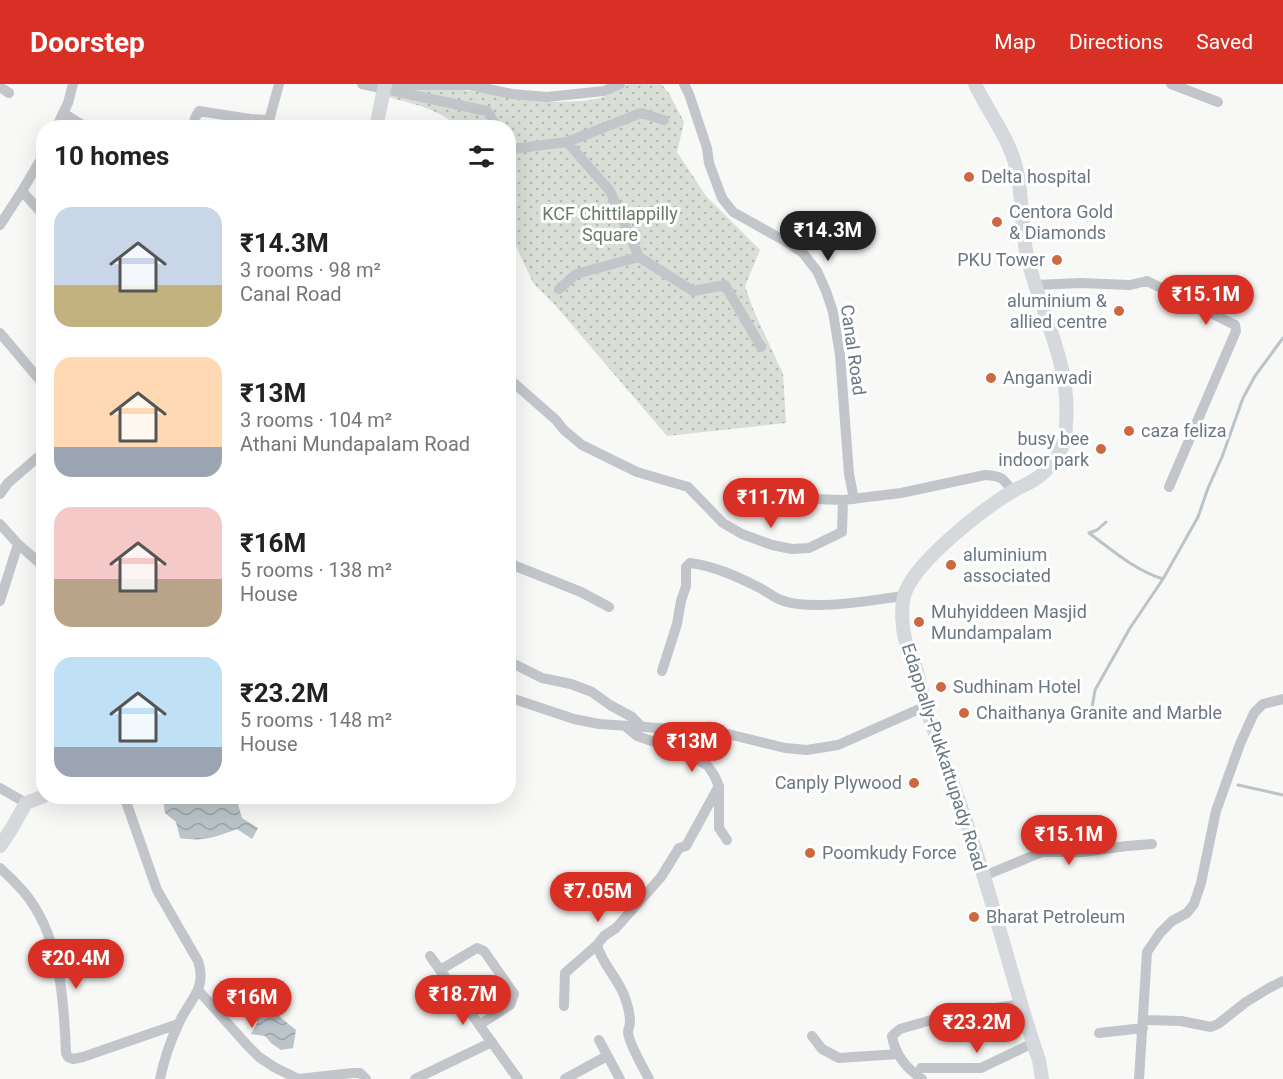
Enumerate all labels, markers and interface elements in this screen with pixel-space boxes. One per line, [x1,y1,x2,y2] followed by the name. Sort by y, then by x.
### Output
[30,26,145,59] text: Doorstep
[994,30,1036,54] text: Map
[1069,30,1163,54] text: Directions
[1196,30,1253,54] text: Saved
[465,140,498,173] icon: filters
[54,141,169,171] text: 10 homes
[981,166,1091,187] place label: Delta hospital
[962,170,976,184] marker: Delta hospital
[1009,201,1113,243] place label: Centora Gold & Diamonds
[542,203,678,245] park label: KCF Chittilappilly Square
[779,211,877,262] pin: ₹14.3M
[990,215,1004,229] marker: Centora Gold & Diamonds
[794,218,862,242] text: ₹14.3M
[240,228,329,258] text: ₹14.3M
[102,231,174,303] icon: home
[957,249,1045,270] place label: PKU Tower
[1050,253,1064,267] marker: PKU Tower
[240,258,381,282] text: 3 rooms · 98 m²
[1157,275,1255,326] pin: ₹15.1M
[240,282,342,306] text: Canal Road
[1172,282,1240,306] text: ₹15.1M
[1007,290,1108,332] place label: aluminium & allied centre
[837,303,870,397] street label: Canal Road
[1112,304,1126,318] marker: aluminium & allied centre
[1003,367,1092,388] place label: Anganwadi
[984,371,998,385] marker: Anganwadi
[240,378,306,408] text: ₹13M
[102,381,174,453] icon: home
[240,408,392,432] text: 3 rooms · 104 m²
[1141,420,1226,441] place label: caza feliza
[1122,424,1136,438] marker: caza feliza
[998,428,1090,470] place label: busy bee indoor park
[240,432,470,456] text: Athani Mundapalam Road
[1094,442,1108,456] marker: busy bee indoor park
[722,478,820,529] pin: ₹11.7M
[737,485,805,509] text: ₹11.7M
[240,528,306,558] text: ₹16M
[102,531,174,603] icon: home
[963,544,1051,586] place label: aluminium associated
[240,558,392,582] text: 5 rooms · 138 m²
[944,558,958,572] marker: aluminium associated
[240,582,298,606] text: House
[931,601,1087,643] place label: Muhyiddeen Masjid Mundampalam
[912,615,926,629] marker: Muhyiddeen Masjid Mundampalam
[898,641,991,873] street label: Edappally-Pukkattupady Road
[953,676,1081,697] place label: Sudhinam Hotel
[240,678,329,708] text: ₹23.2M
[934,680,948,694] marker: Sudhinam Hotel
[102,681,174,753] icon: home
[976,702,1222,723] place label: Chaithanya Granite and Marble
[957,706,971,720] marker: Chaithanya Granite and Marble
[240,708,392,732] text: 5 rooms · 148 m²
[656,722,728,773] pin: ₹13M
[667,729,717,753] text: ₹13M
[240,732,298,756] text: House
[775,772,902,793] place label: Canply Plywood
[907,776,921,790] marker: Canply Plywood
[1020,815,1118,866] pin: ₹15.1M
[1035,822,1103,846] text: ₹15.1M
[822,842,957,863] place label: Poomkudy Force
[803,846,817,860] marker: Poomkudy Force
[549,872,647,923] pin: ₹7.05M
[564,879,632,903] text: ₹7.05M
[986,906,1125,927] place label: Bharat Petroleum
[967,910,981,924] marker: Bharat Petroleum
[27,939,125,990] pin: ₹20.4M
[42,946,110,970] text: ₹20.4M
[414,975,512,1026] pin: ₹18.7M
[216,978,288,1029] pin: ₹16M
[429,982,497,1006] text: ₹18.7M
[227,985,277,1009] text: ₹16M
[928,1003,1026,1054] pin: ₹23.2M
[943,1010,1011,1034] text: ₹23.2M

